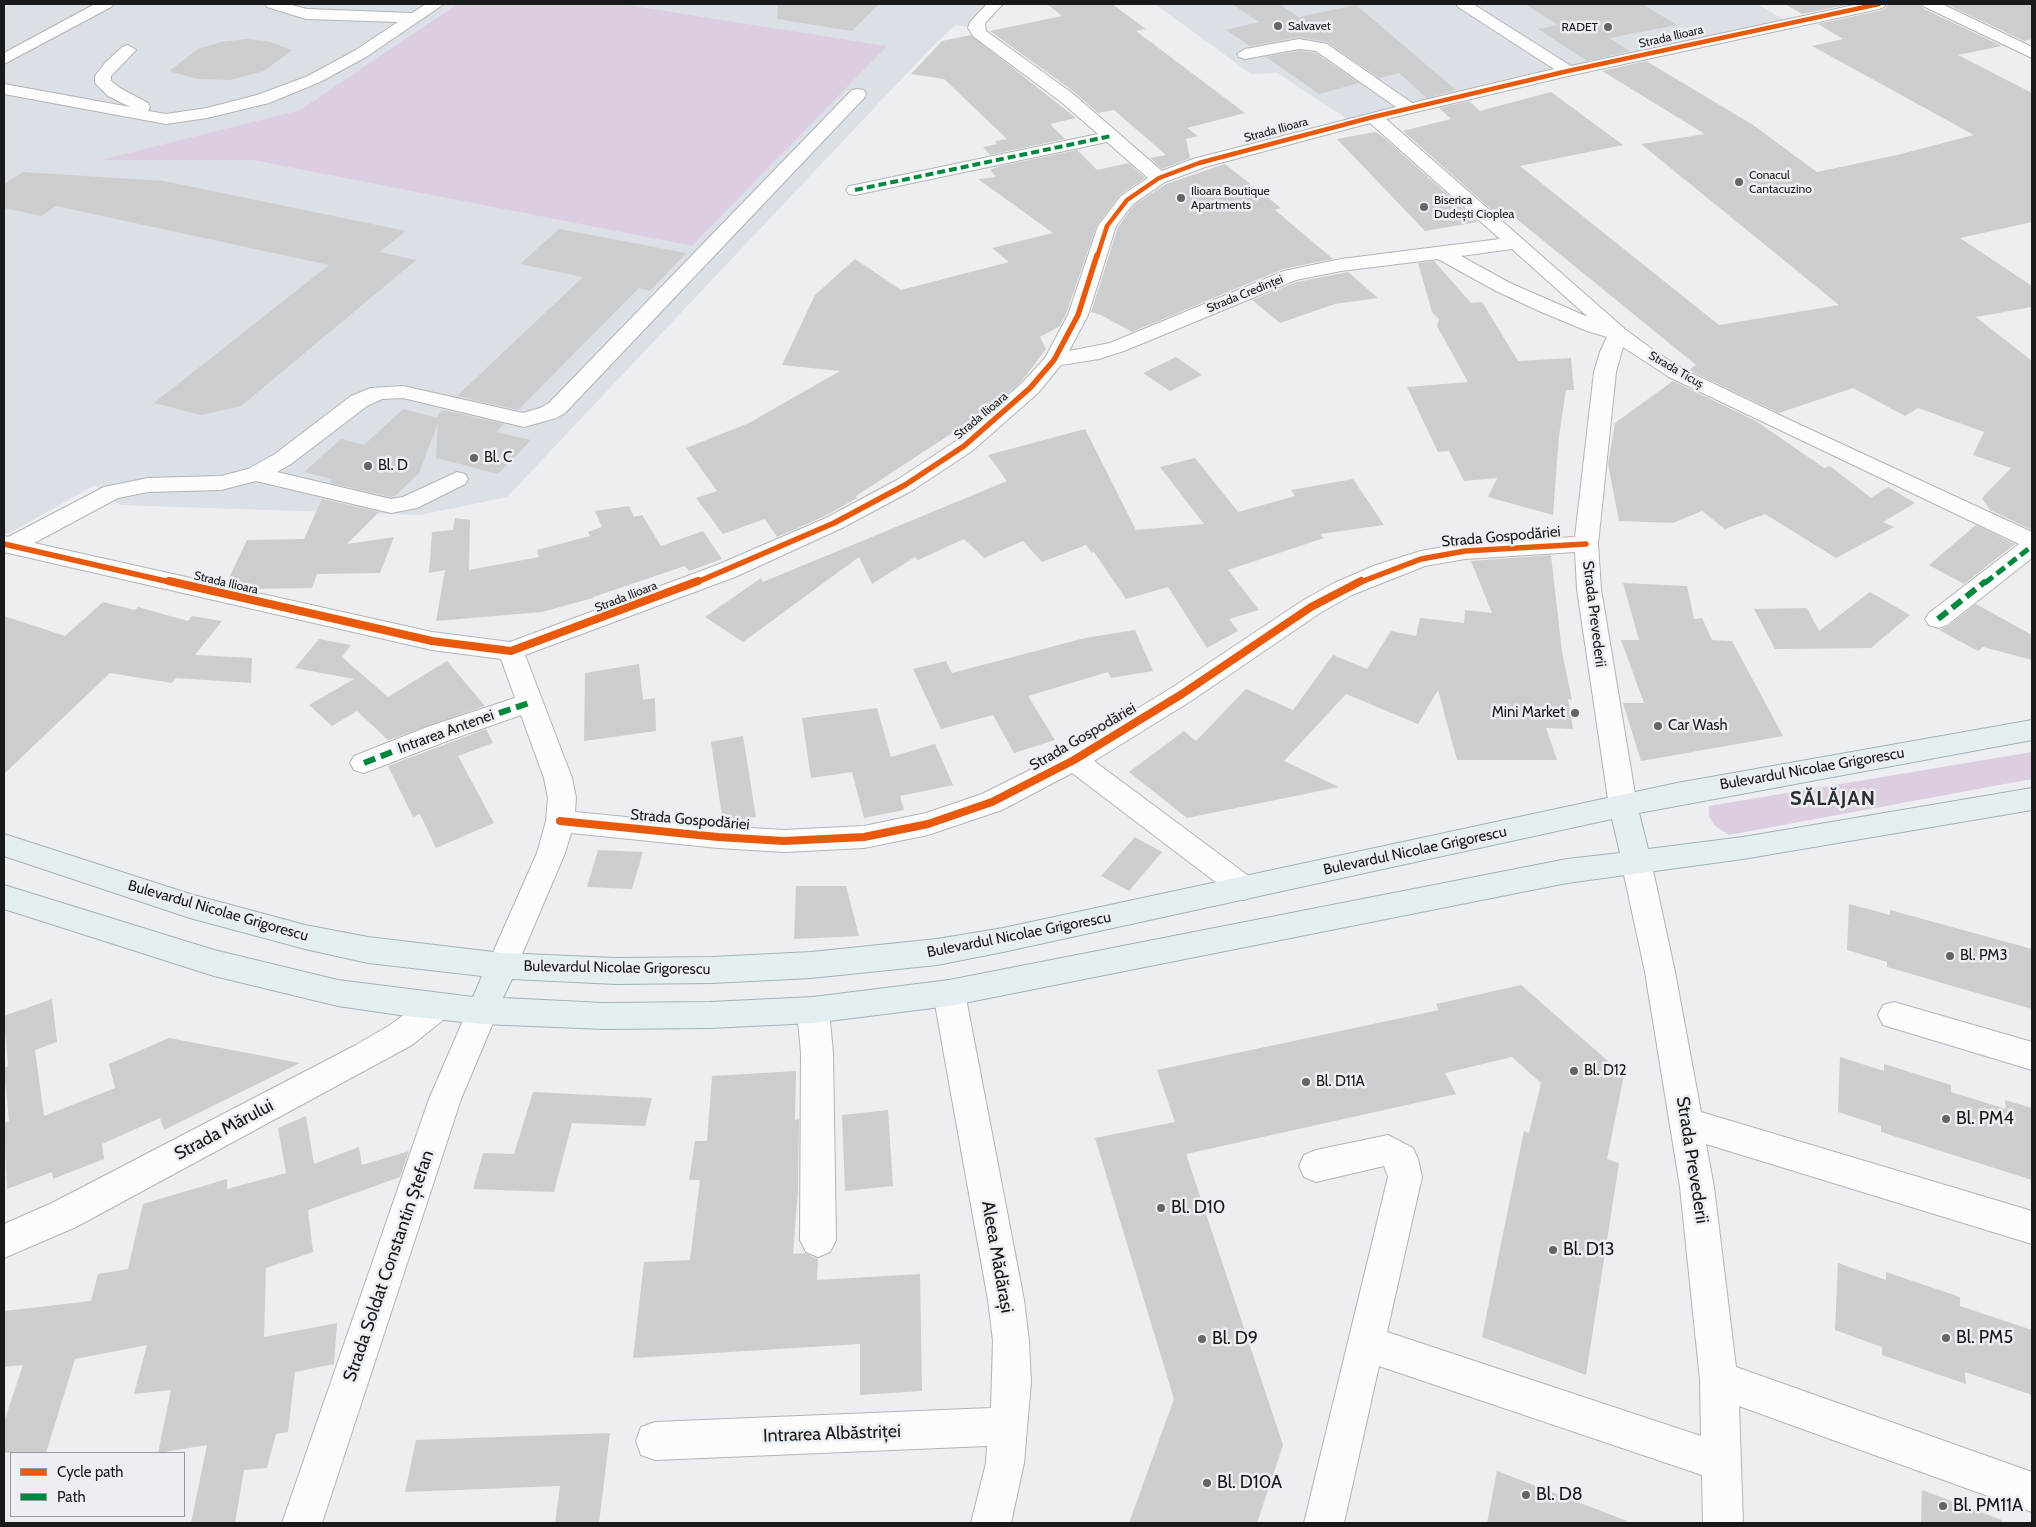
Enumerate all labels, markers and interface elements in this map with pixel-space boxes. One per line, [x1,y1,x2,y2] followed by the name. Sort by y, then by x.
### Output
[1288,19,1331,33] place label: Salvavet
[1272,20,1284,32] marker: Salvavet
[1562,20,1598,34] place label: RADET
[1602,21,1614,33] marker: RADET
[1637,23,1705,51] street label: Strada Ilioara
[1242,115,1310,145] street label: Strada Ilioara
[1749,168,1812,196] place label: Conacul Cantacuzino
[1733,176,1745,188] marker: Conacul Cantacuzino
[1191,184,1270,212] place label: Ilioara Boutique Apartments
[1175,192,1187,204] marker: Ilioara Boutique Apartments
[1434,193,1514,221] place label: Biserica Dudești Cioplea
[1418,201,1430,213] marker: Biserica Dudești Cioplea
[1205,272,1285,316] street label: Strada Credinței
[1646,349,1706,391] street label: Strada Ticuș
[951,389,1011,443] street label: Strada Ilioara
[484,449,512,467] place label: Bl. C
[468,452,480,464] marker: Bl. C
[378,457,408,475] place label: Bl. D
[362,460,374,472] marker: Bl. D
[1441,523,1561,551] street label: Strada Gospodăriei
[1579,560,1609,668] street label: Strada Prevederii
[192,569,260,597] street label: Strada Ilioara
[593,579,659,615] street label: Strada Ilioara
[1027,699,1139,775] street label: Strada Gospodăriei
[1492,704,1565,722] place label: Mini Market
[395,706,497,758] street label: Intrarea Antenei
[1569,707,1581,719] marker: Mini Market
[1668,717,1728,735] place label: Car Wash
[1652,720,1664,732] marker: Car Wash
[1718,744,1906,794] street label: Bulevardul Nicolae Grigorescu
[1789,787,1877,811] district label: SĂLĂJAN
[630,806,750,834] street label: Strada Gospodăriei
[1322,823,1508,879] street label: Bulevardul Nicolae Grigorescu
[126,877,310,945] street label: Bulevardul Nicolae Grigorescu
[925,908,1113,962] street label: Bulevardul Nicolae Grigorescu
[1960,947,2008,965] place label: Bl. PM3
[1944,950,1956,962] marker: Bl. PM3
[523,957,711,979] street label: Bulevardul Nicolae Grigorescu
[1584,1062,1627,1080] place label: Bl. D12
[1568,1065,1580,1077] marker: Bl. D12
[1316,1073,1365,1091] place label: Bl. D11A
[1300,1076,1312,1088] marker: Bl. D11A
[171,1095,277,1165] street label: Strada Mărului
[1671,1095,1713,1225] street label: Strada Prevederii
[1956,1108,2014,1130] place label: Bl. PM4
[1940,1113,1952,1125] marker: Bl. PM4
[339,1147,439,1385] street label: Strada Soldat Constantin Ștefan
[1171,1197,1225,1219] place label: Bl. D10
[977,1199,1017,1315] street label: Aleea Mădărași
[1155,1202,1167,1214] marker: Bl. D10
[1563,1239,1614,1261] place label: Bl. D13
[1547,1244,1559,1256] marker: Bl. D13
[1956,1327,2013,1349] place label: Bl. PM5
[1212,1328,1258,1350] place label: Bl. D9
[1940,1332,1952,1344] marker: Bl. PM5
[1196,1333,1208,1345] marker: Bl. D9
[763,1421,901,1447] street label: Intrarea Albăstriței
[10,1452,185,1517] legend
[57,1463,123,1481] text: Cycle path
[1217,1472,1282,1494] place label: Bl. D10A
[1201,1477,1213,1489] marker: Bl. D10A
[1536,1484,1583,1506] place label: Bl. D8
[57,1488,86,1506] text: Path
[1520,1489,1532,1501] marker: Bl. D8
[1953,1495,2023,1517] place label: Bl. PM11A
[1937,1500,1949,1512] marker: Bl. PM11A

